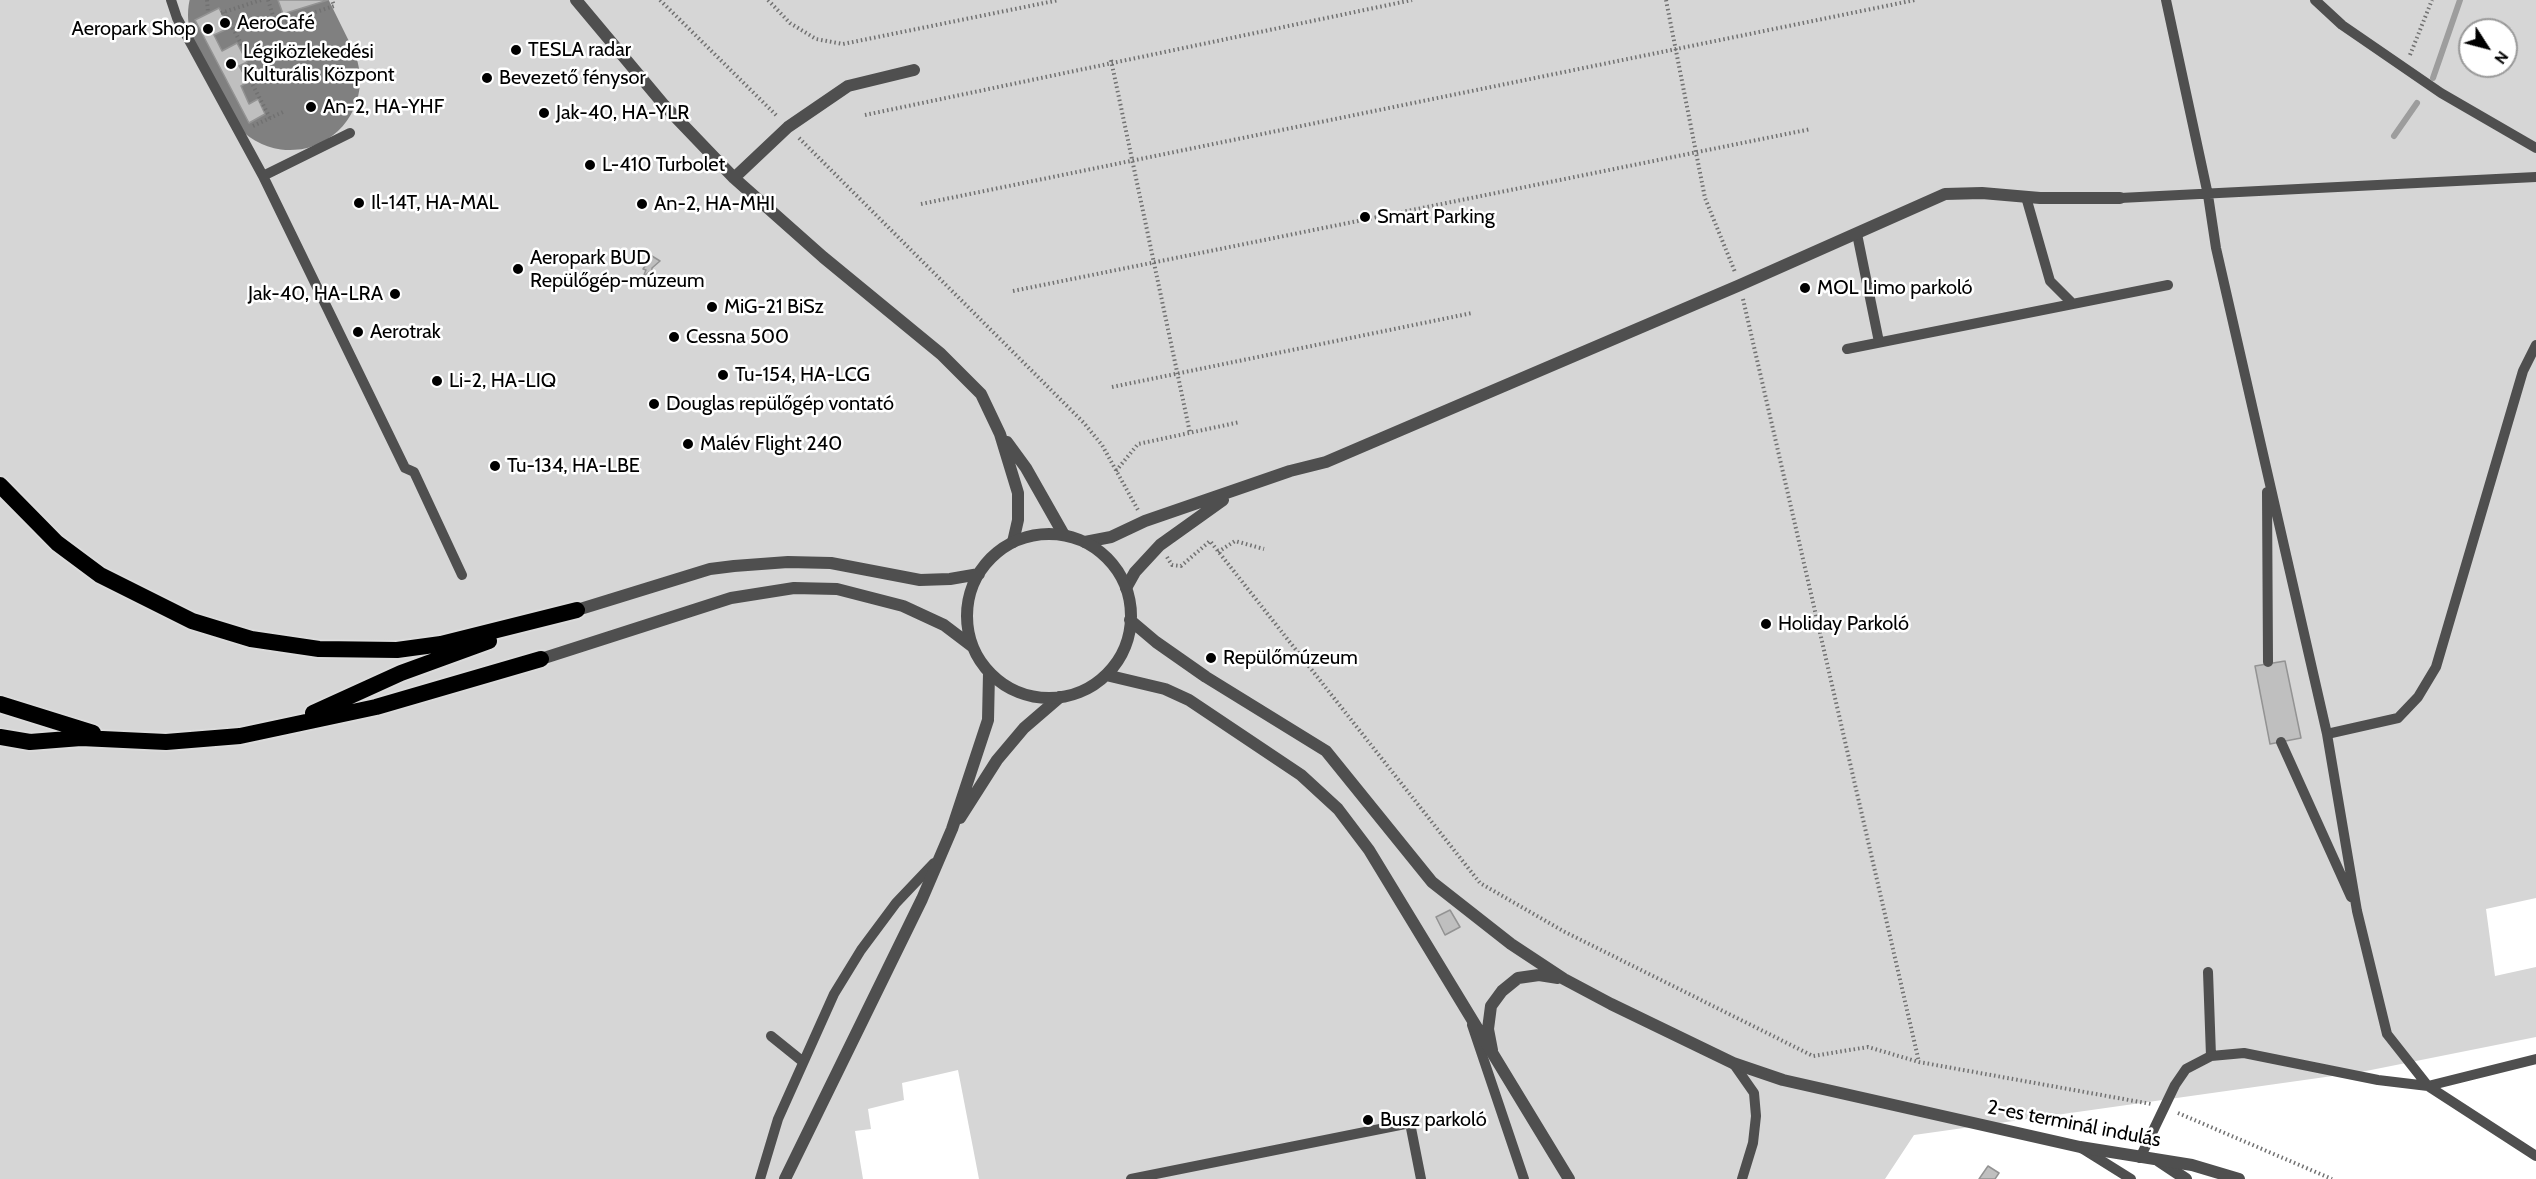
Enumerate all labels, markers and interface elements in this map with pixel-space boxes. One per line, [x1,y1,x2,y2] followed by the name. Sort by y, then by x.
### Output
[237,11,315,35] place label: AeroCafé
[218,16,232,30] marker: AeroCafé
[72,17,196,41] place label: Aeropark Shop
[2458,18,2518,78] north arrow
[201,22,215,36] marker: Aeropark Shop
[528,38,631,62] place label: TESLA radar
[243,40,394,87] place label: Légiközlekedési Kulturális Központ
[509,43,523,57] marker: TESLA radar
[2490,48,2512,68] text: N
[224,57,238,71] marker: Légiközlekedési Kulturális Központ
[499,66,646,90] place label: Bevezető fénysor
[480,71,494,85] marker: Bevezető fénysor
[323,95,444,119] place label: An-2, HA-YHF
[304,100,318,114] marker: An-2, HA-YHF
[556,101,689,125] place label: Jak-40, HA-YLR
[537,106,551,120] marker: Jak-40, HA-YLR
[602,153,725,177] place label: L-410 Turbolet
[583,158,597,172] marker: L-410 Turbolet
[371,191,499,215] place label: Il-14T, HA-MAL
[654,192,775,216] place label: An-2, HA-MHI
[352,196,366,210] marker: Il-14T, HA-MAL
[635,197,649,211] marker: An-2, HA-MHI
[1377,205,1495,229] place label: Smart Parking
[1358,210,1372,224] marker: Smart Parking
[530,246,705,293] place label: Aeropark BUD Repülőgép-múzeum
[511,262,525,276] marker: Aeropark BUD Repülőgép-múzeum
[1817,276,1973,300] place label: MOL Limo parkoló
[1798,281,1812,295] marker: MOL Limo parkoló
[248,282,383,306] place label: Jak-40, HA-LRA
[388,287,402,301] marker: Jak-40, HA-LRA
[724,295,824,319] place label: MiG-21 BiSz
[705,300,719,314] marker: MiG-21 BiSz
[370,320,441,344] place label: Aerotrak
[351,325,365,339] marker: Aerotrak
[686,325,789,349] place label: Cessna 500
[667,330,681,344] marker: Cessna 500
[735,363,870,387] place label: Tu-154, HA-LCG
[716,368,730,382] marker: Tu-154, HA-LCG
[449,369,556,393] place label: Li-2, HA-LIQ
[430,374,444,388] marker: Li-2, HA-LIQ
[666,392,894,416] place label: Douglas repülőgép vontató
[647,397,661,411] marker: Douglas repülőgép vontató
[700,432,842,456] place label: Malév Flight 240
[681,437,695,451] marker: Malév Flight 240
[507,454,640,478] place label: Tu-134, HA-LBE
[488,459,502,473] marker: Tu-134, HA-LBE
[1778,612,1909,636] place label: Holiday Parkoló
[1759,617,1773,631] marker: Holiday Parkoló
[1223,646,1358,670] place label: Repülőmúzeum
[1204,651,1218,665] marker: Repülőmúzeum
[1985,1095,2163,1153] street label: 2-es terminál indulás
[1380,1108,1487,1132] place label: Busz parkoló
[1361,1113,1375,1127] marker: Busz parkoló

